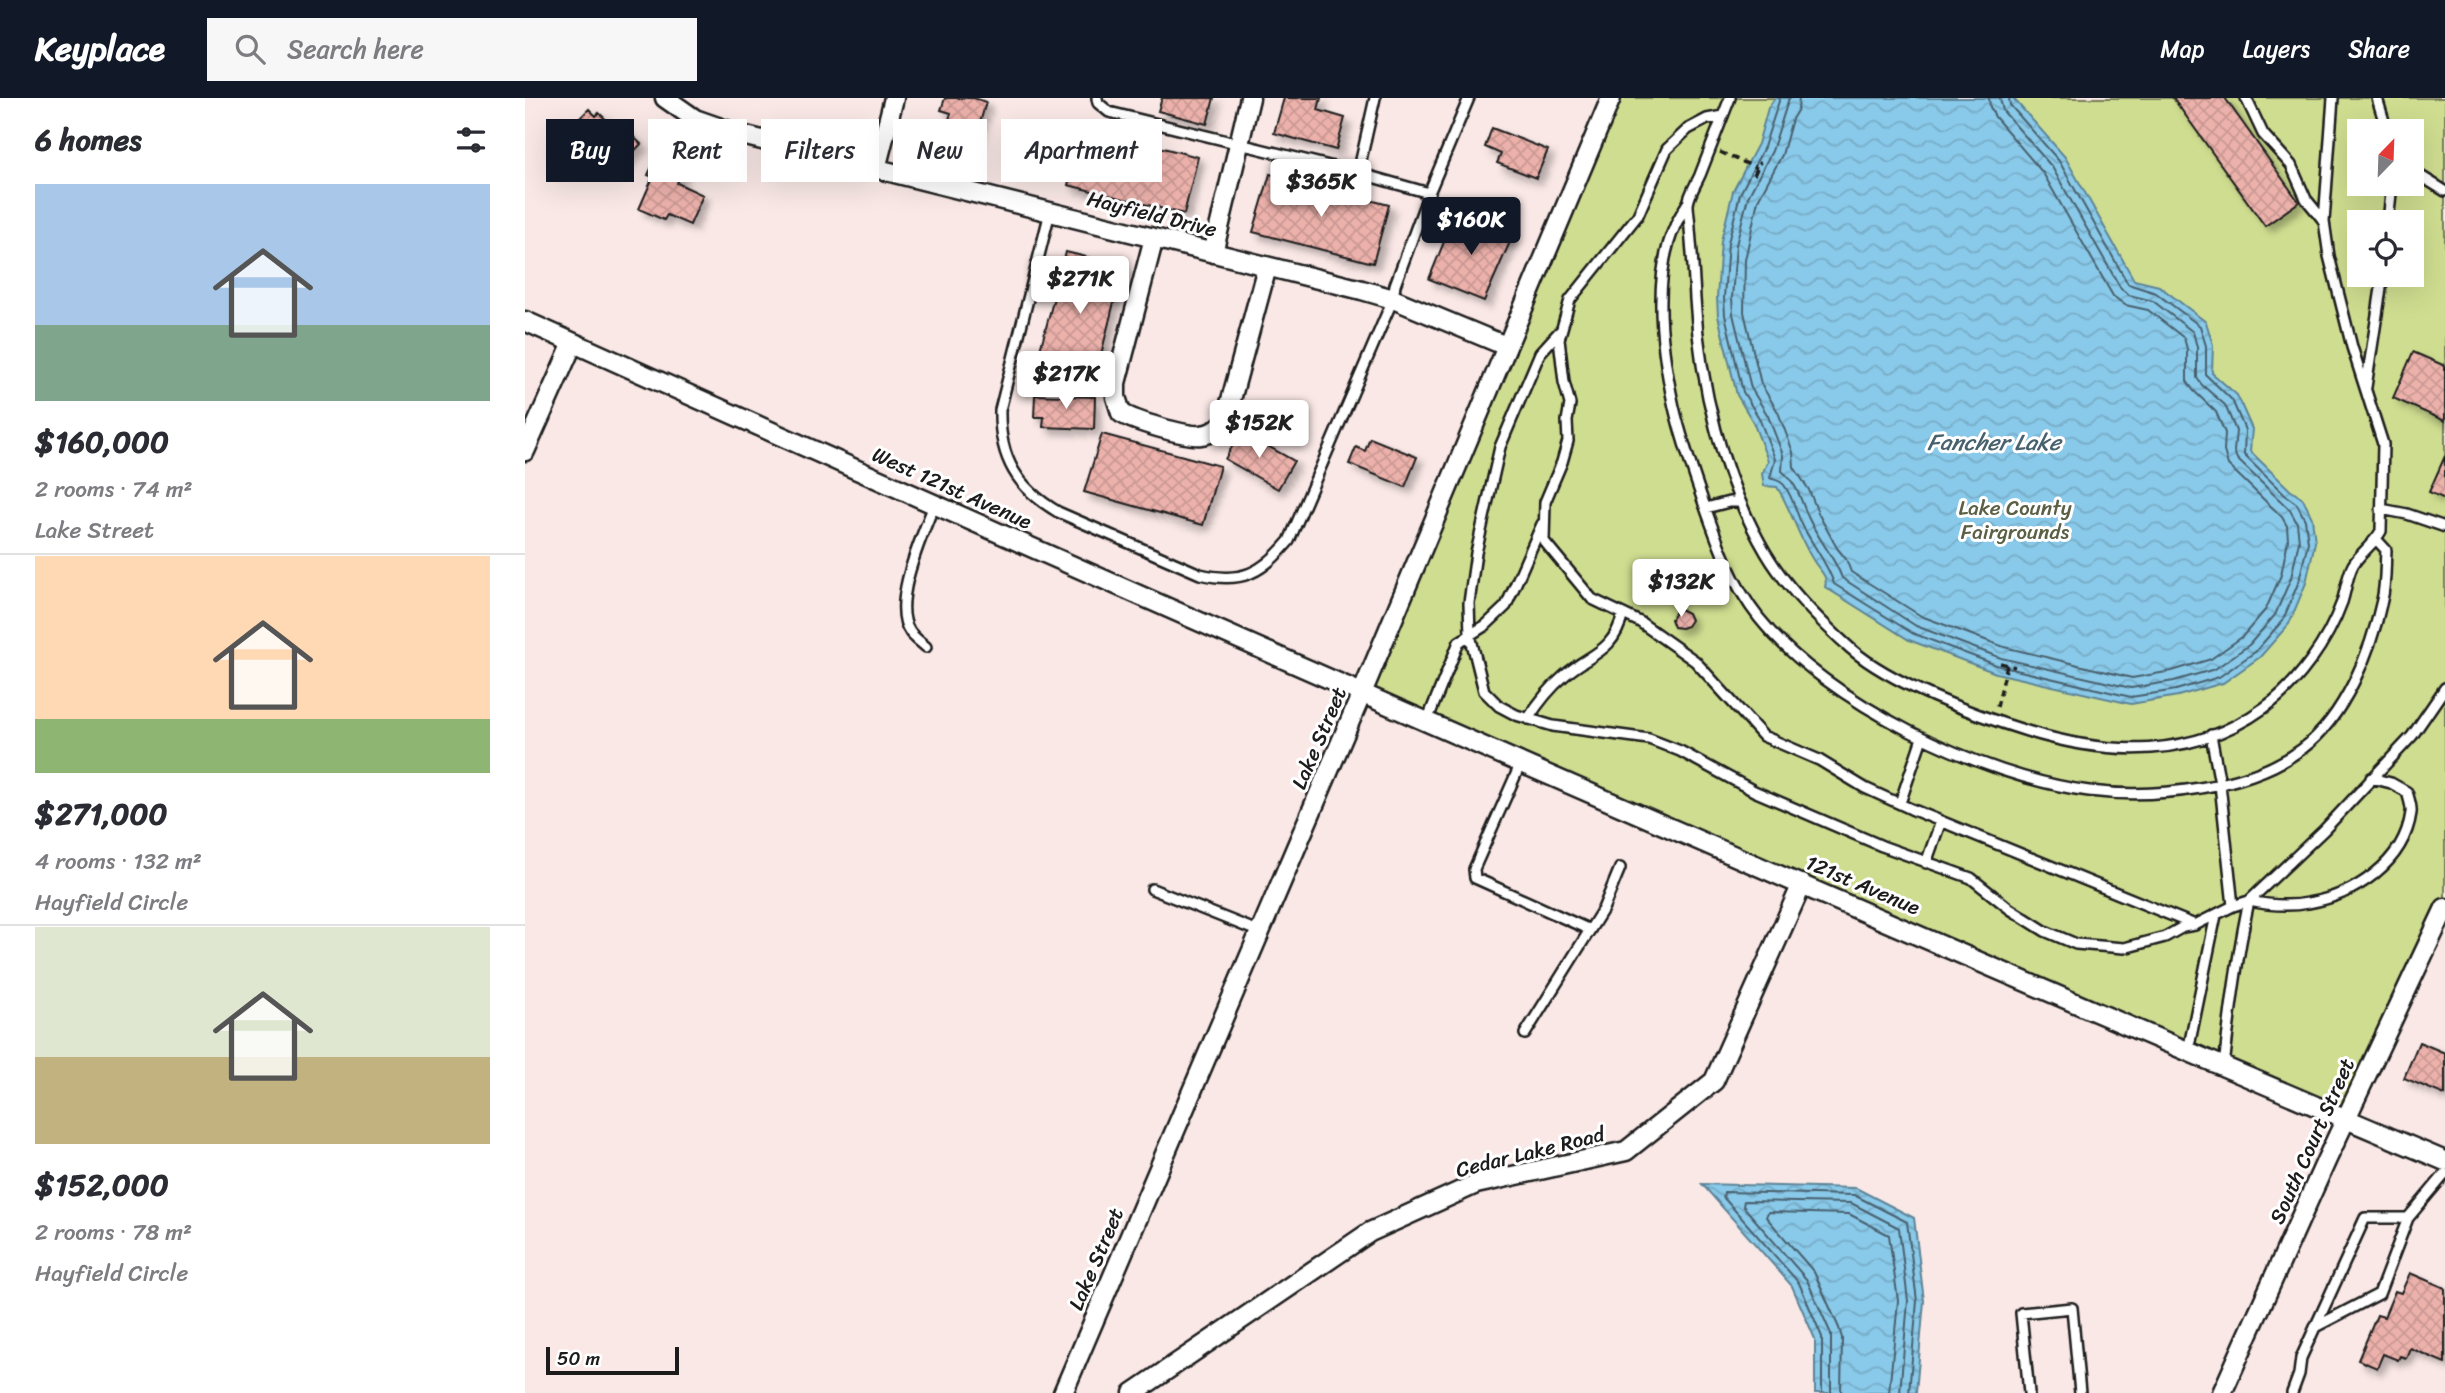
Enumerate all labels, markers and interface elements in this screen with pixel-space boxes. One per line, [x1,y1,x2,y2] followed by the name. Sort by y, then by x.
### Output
[207,18,697,81] search box
[35,20,165,78] text: Keyplace
[287,26,424,72] text: Search here
[2160,28,2205,70] text: Map
[2243,28,2310,70] text: Layers
[2348,28,2410,70] text: Share
[231,30,269,68] icon: search
[35,113,142,167] text: 6 homes
[546,119,634,182] chip: Buy
[648,119,747,182] chip: Rent
[761,119,879,182] chip: Filters
[893,119,987,182] chip: New
[1001,119,1162,182] chip: Apartment
[2347,119,2424,196] north arrow
[2347,119,2424,287] map controls
[452,121,490,159] icon: filters
[1272,159,1370,219] pin: $365K
[1286,161,1356,202] text: $365K
[1083,180,1221,249] street label: Hayfield Drive
[1422,198,1520,257] pin: $160K
[1438,199,1504,240] text: $160K
[2347,210,2424,287] button: locate
[200,230,326,356] icon: home
[1031,256,1129,316] pin: $271K
[1047,258,1113,299] text: $271K
[1017,352,1115,411] pin: $217K
[1033,353,1099,394] text: $217K
[1210,400,1308,460] pin: $152K
[1226,402,1292,443] text: $152K
[35,415,169,469] text: $160,000
[1927,422,2063,463] water label: Fancher Lake
[866,436,1038,540] street label: West 121st Avenue
[35,469,192,510] text: 2 rooms · 74 m²
[1958,489,2072,551] park label: Lake County Fairgrounds
[35,510,154,551] text: Lake Street
[1632,560,1730,619] pin: $132K
[1648,561,1714,602] text: $132K
[200,602,326,728] icon: home
[1280,681,1358,795] street label: Lake Street
[35,787,167,841] text: $271,000
[35,841,202,882] text: 4 rooms · 132 m²
[1800,844,1926,926] street label: 121st Avenue
[35,882,188,923] text: Hayfield Circle
[200,973,326,1099] icon: home
[2258,1052,2366,1230] street label: South Court Street
[1452,1115,1610,1189] street label: Cedar Lake Road
[35,1158,169,1212] text: $152,000
[1057,1202,1135,1316] street label: Lake Street
[35,1212,192,1253] text: 2 rooms · 78 m²
[35,1253,188,1294] text: Hayfield Circle
[557,1342,600,1375] text: 50 m
[546,1344,679,1376] scale bar

